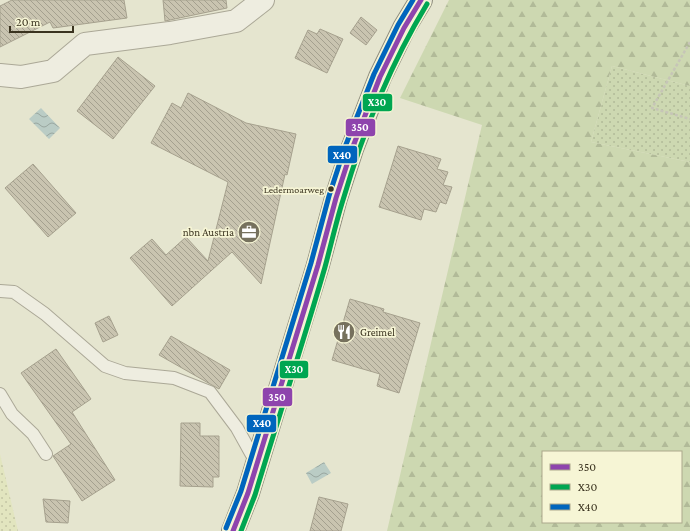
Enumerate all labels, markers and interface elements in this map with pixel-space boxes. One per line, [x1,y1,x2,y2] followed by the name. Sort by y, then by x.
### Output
[10,8,73,34] scale bar
[16,15,41,29] text: 20 m
[362,93,393,112] line badge: X30
[368,96,387,108] text: X30
[345,118,376,137] line badge: 350
[351,121,369,133] text: 350
[327,145,358,164] line badge: X40
[333,149,352,161] text: X40
[264,184,324,195] place label: Ledermoarweg
[326,184,336,194] marker: Ledermoarweg
[236,219,262,245] office icon: nbn Austria
[183,226,234,238] place label: nbn Austria
[331,319,357,345] restaurant icon: Greimel
[360,326,395,338] place label: Greimel
[279,360,309,379] line badge: X30
[285,363,304,375] text: X30
[262,387,293,407] line badge: 350
[268,391,286,403] text: 350
[246,414,277,433] line badge: X40
[253,417,272,429] text: X40
[542,451,682,523] legend
[578,460,596,474] text: 350
[578,480,597,494] text: X30
[578,500,598,514] text: X40

